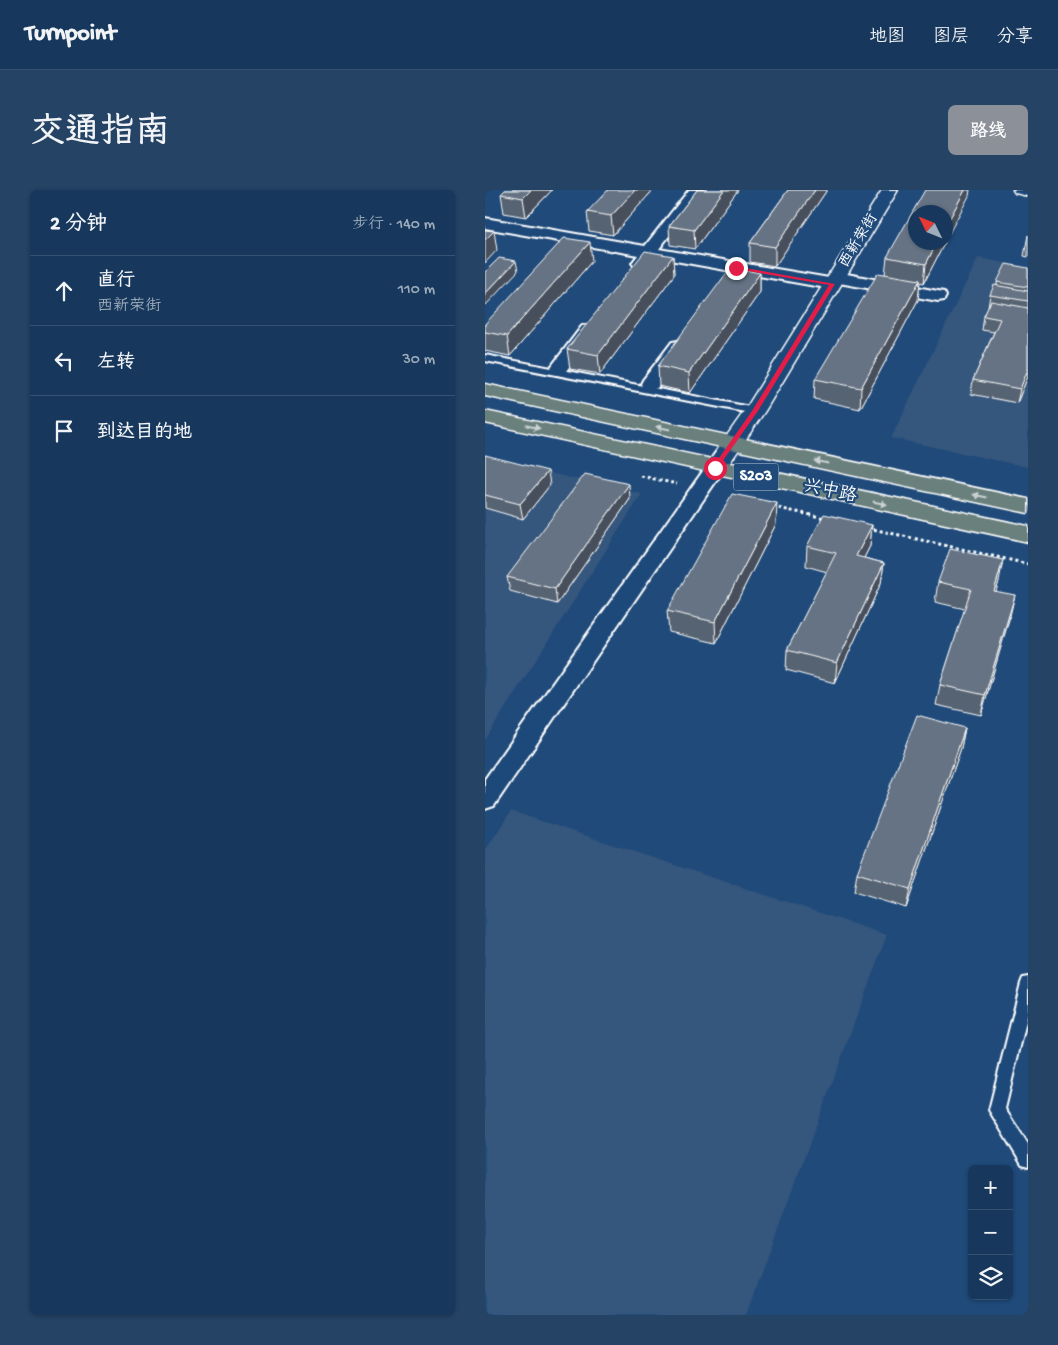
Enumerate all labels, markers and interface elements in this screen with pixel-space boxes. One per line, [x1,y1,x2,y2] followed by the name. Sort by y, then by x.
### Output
[25,20,116,49] text: Turnpoint
[869,27,905,48] text: 地图
[933,27,969,48] text: 图层
[997,27,1033,48] text: 分享
[948,105,1028,155] button: 路线
[30,114,170,155] text: 交通指南
[908,205,953,250] north arrow
[836,211,882,271] street label: 西新荣街
[50,213,107,238] text: 2 分钟
[352,216,435,235] text: 步行 · 140 m
[725,257,748,280] route end
[97,270,135,293] text: 直行
[50,277,78,305] icon: ahead
[398,281,435,300] text: 110 m
[97,298,161,317] text: 西新荣街
[50,347,78,375] icon: left
[402,351,435,370] text: 30 m
[97,352,135,375] text: 左转
[50,417,78,445] icon: arrive
[97,422,192,445] text: 到达目的地
[525,424,541,432] one-way arrow
[655,424,670,432] one-way arrow
[704,457,727,480] route start
[814,458,829,466] one-way arrow
[733,464,779,490] road number: S203
[801,475,859,508] street label: 兴中路
[973,492,988,500] one-way arrow
[872,499,888,507] one-way arrow
[968,1165,1013,1300] map controls
[968,1165,1013,1210] button: +
[968,1210,1013,1255] button: −
[968,1255,1013,1300] button: layers

